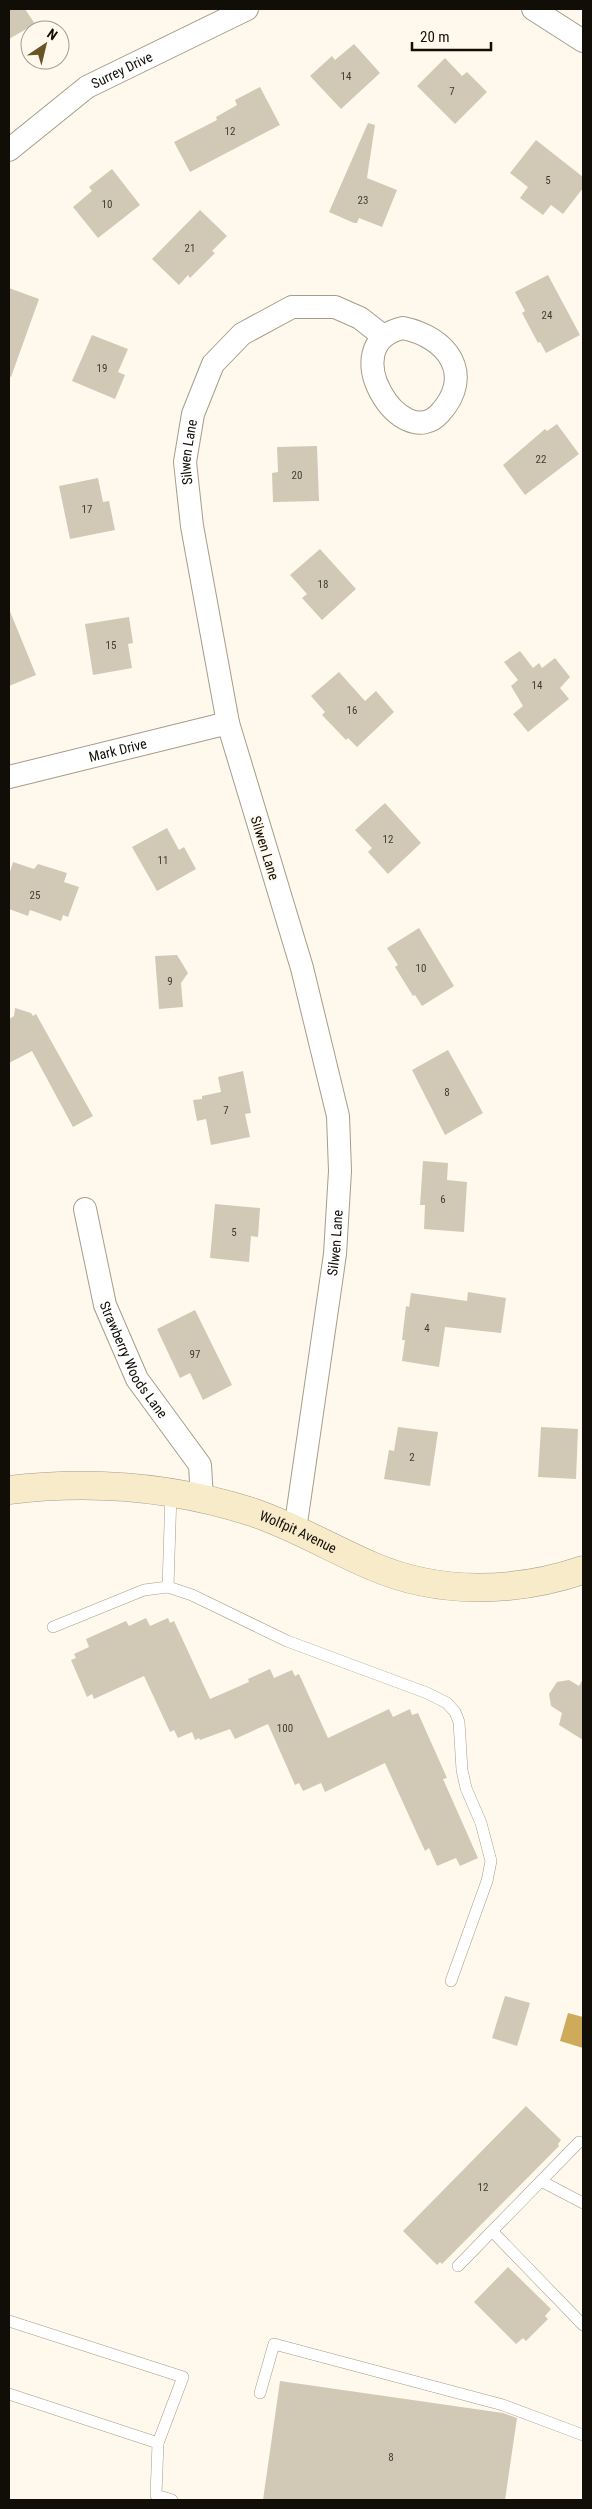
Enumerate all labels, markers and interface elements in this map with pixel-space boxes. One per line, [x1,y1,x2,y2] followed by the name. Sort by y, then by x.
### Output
[20,20,70,70] north arrow
[412,20,491,52] scale bar
[44,25,61,43] text: N
[420,28,450,46] text: 20 m
[89,48,155,92] street label: Surrey Drive
[341,70,352,83] house number: 14
[449,85,455,98] house number: 7
[225,125,235,138] house number: 12
[545,174,551,187] house number: 5
[358,194,368,207] house number: 23
[102,198,112,211] house number: 10
[185,242,195,255] house number: 21
[542,309,553,322] house number: 24
[97,362,107,375] house number: 19
[177,418,200,486] street label: Silwen Lane
[536,453,546,466] house number: 22
[292,469,302,482] house number: 20
[82,503,92,516] house number: 17
[318,578,328,591] house number: 18
[106,639,116,652] house number: 15
[532,679,543,692] house number: 14
[347,704,357,717] house number: 16
[87,735,149,765] street label: Mark Drive
[248,814,282,882] street label: Silwen Lane
[383,833,393,846] house number: 12
[158,854,168,867] house number: 11
[30,889,40,902] house number: 25
[416,962,426,975] house number: 10
[167,975,173,988] house number: 9
[444,1086,450,1099] house number: 8
[223,1104,229,1117] house number: 7
[440,1193,446,1206] house number: 6
[324,1209,346,1277] street label: Silwen Lane
[231,1226,237,1239] house number: 5
[96,1299,171,1422] street label: Strawberry Woods Lane
[424,1322,430,1335] house number: 4
[190,1348,200,1361] house number: 97
[409,1451,415,1464] house number: 2
[257,1507,340,1557] street label: Wolfpit Avenue
[277,1722,293,1735] house number: 100
[478,2181,488,2194] house number: 12
[388,2451,394,2464] house number: 8

